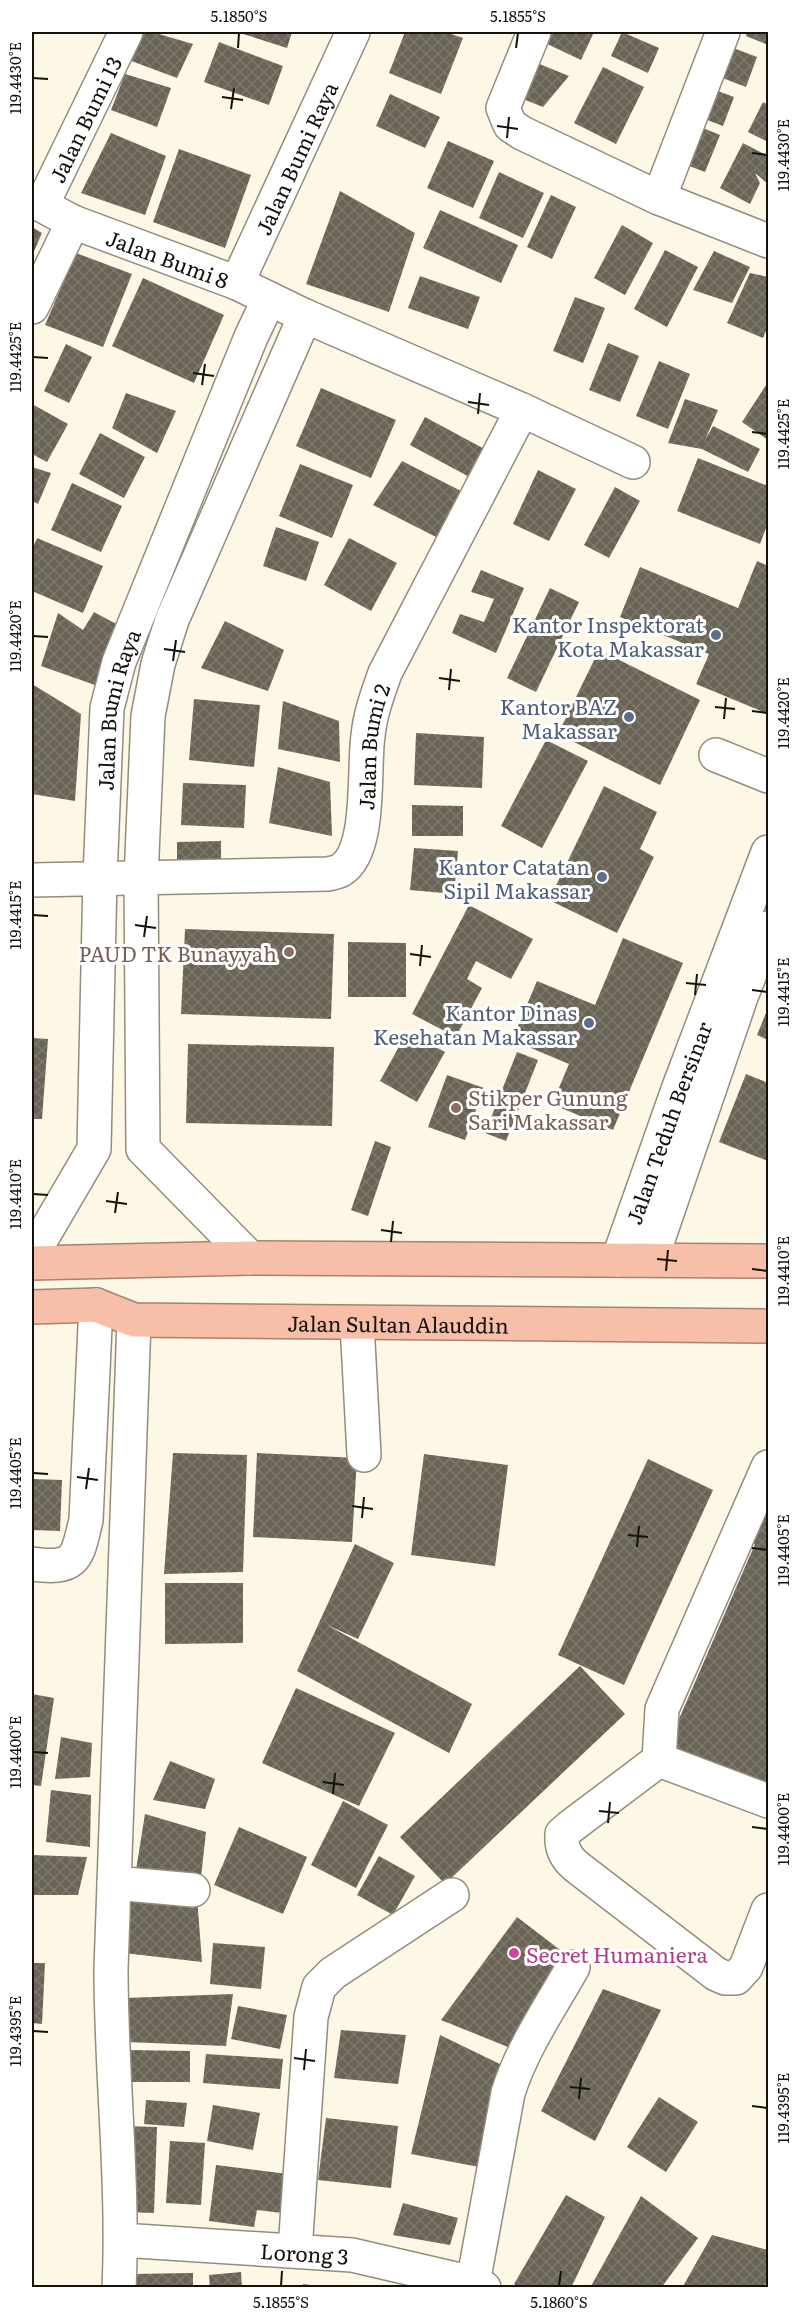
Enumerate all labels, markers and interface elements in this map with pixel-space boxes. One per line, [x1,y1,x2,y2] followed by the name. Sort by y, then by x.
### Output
[210,4,268,27] text: 5.1850°S
[490,4,546,27] text: 5.1855°S
[3,42,26,114] text: 119.4430°E
[40,50,128,187] street label: Jalan Bumi 13
[246,76,344,239] street label: Jalan Bumi Raya
[771,119,794,191] text: 119.4430°E
[102,220,234,294] street label: Jalan Bumi 8
[3,322,26,392] text: 119.4425°E
[771,399,794,469] text: 119.4425°E
[3,600,26,672] text: 119.4420°E
[512,608,705,663] place label: Kantor Inspektorat Kota Makassar
[88,623,147,791] street label: Jalan Bumi Raya
[709,628,723,642] marker: Kantor Inspektorat Kota Makassar
[771,677,794,749] text: 119.4420°E
[349,679,396,811] street label: Jalan Bumi 2
[500,690,617,745] place label: Kantor BAZ Makassar
[622,710,636,724] marker: Kantor BAZ Makassar
[438,850,590,905] place label: Kantor Catatan Sipil Makassar
[595,870,609,884] marker: Kantor Catatan Sipil Makassar
[3,880,26,950] text: 119.4415°E
[78,937,277,968] place label: PAUD TK Bunayyah
[282,945,296,959] marker: PAUD TK Bunayyah
[771,957,794,1027] text: 119.4415°E
[373,996,577,1051] place label: Kantor Dinas Kesehatan Makassar
[582,1016,596,1030] marker: Kantor Dinas Kesehatan Makassar
[616,1017,718,1228] street label: Jalan Teduh Bersinar
[468,1081,628,1136] place label: Stikper Gunung Sari Makassar
[449,1101,463,1115] marker: Stikper Gunung Sari Makassar
[3,1159,26,1229] text: 119.4410°E
[771,1236,794,1306] text: 119.4410°E
[287,1306,509,1339] street label: Jalan Sultan Alauddin
[3,1437,26,1509] text: 119.4405°E
[771,1514,794,1586] text: 119.4405°E
[3,1716,26,1788] text: 119.4400°E
[771,1793,794,1865] text: 119.4400°E
[526,1938,708,1969] place label: Secret Humaniera
[507,1946,521,1960] marker: Secret Humaniera
[3,1996,26,2066] text: 119.4395°E
[771,2073,794,2143] text: 119.4395°E
[259,2234,350,2270] street label: Lorong 3
[253,2290,309,2313] text: 5.1855°S
[530,2290,588,2313] text: 5.1860°S

